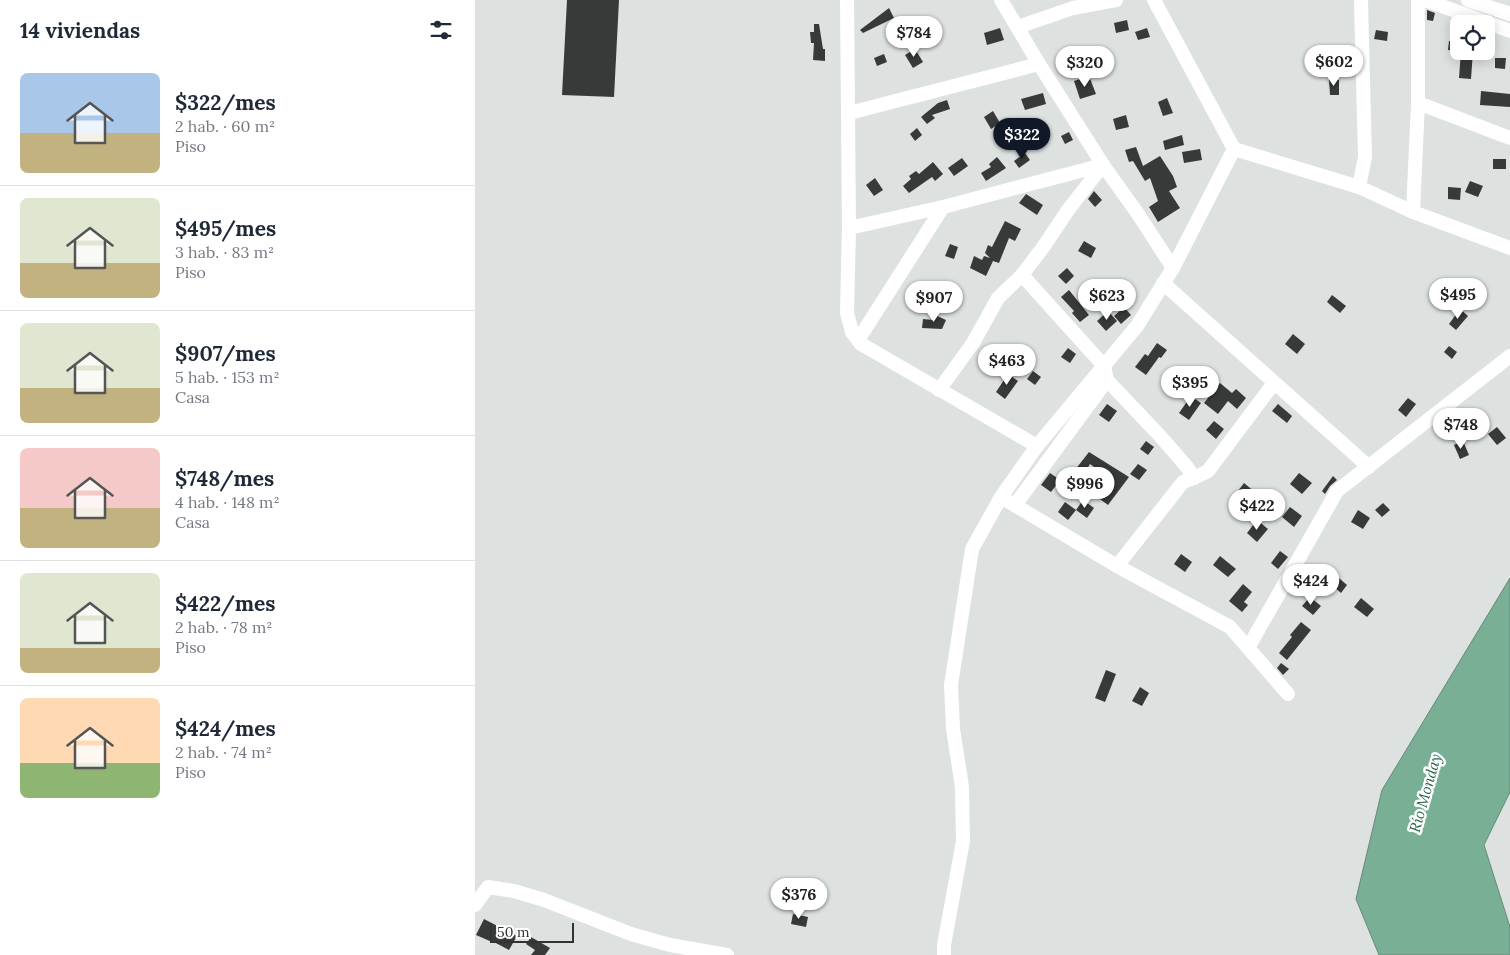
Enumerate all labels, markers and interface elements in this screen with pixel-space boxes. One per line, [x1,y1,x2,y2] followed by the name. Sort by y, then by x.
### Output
[884,15,944,58] pin: $784
[1450,15,1495,60] map controls
[1450,15,1495,60] button: locate
[427,16,455,44] icon: filters
[20,17,140,44] text: 14 viviendas
[897,22,931,42] text: $784
[1304,44,1364,87] pin: $602
[1055,46,1115,88] pin: $320
[1315,51,1353,71] text: $602
[1066,52,1104,72] text: $320
[175,89,276,116] text: $322/mes
[60,93,120,153] icon: home
[175,116,275,136] text: 2 hab. · 60 m²
[992,118,1052,160] pin: $322
[1004,124,1040,144] text: $322
[175,136,206,156] text: Piso
[175,215,276,242] text: $495/mes
[60,218,120,278] icon: home
[175,242,274,262] text: 3 hab. · 83 m²
[175,262,206,282] text: Piso
[1077,278,1137,321] pin: $623
[1428,278,1488,320] pin: $495
[904,280,964,323] pin: $907
[1440,284,1476,304] text: $495
[1089,285,1125,305] text: $623
[916,287,952,307] text: $907
[175,340,276,367] text: $907/mes
[60,343,120,403] icon: home
[977,344,1037,386] pin: $463
[989,350,1025,370] text: $463
[1160,366,1220,408] pin: $395
[175,367,280,387] text: 5 hab. · 153 m²
[1172,372,1208,392] text: $395
[175,387,210,407] text: Casa
[1431,408,1491,450] pin: $748
[1444,414,1478,434] text: $748
[175,465,274,492] text: $748/mes
[1055,466,1115,509] pin: $996
[60,468,120,528] icon: home
[1066,473,1104,493] text: $996
[1227,488,1287,531] pin: $422
[175,492,280,512] text: 4 hab. · 148 m²
[1239,495,1275,515] text: $422
[175,512,210,532] text: Casa
[1281,564,1341,606] pin: $424
[1293,570,1329,590] text: $424
[175,590,275,617] text: $422/mes
[60,593,120,653] icon: home
[175,617,272,637] text: 2 hab. · 78 m²
[175,637,206,657] text: Piso
[175,715,276,742] text: $424/mes
[60,718,120,778] icon: home
[175,742,272,762] text: 2 hab. · 74 m²
[1405,752,1445,834] water label: Río Monday
[175,762,206,782] text: Piso
[769,878,829,920] pin: $376
[781,884,817,904] text: $376
[490,920,574,943] scale bar
[497,923,530,941] text: 50 m

